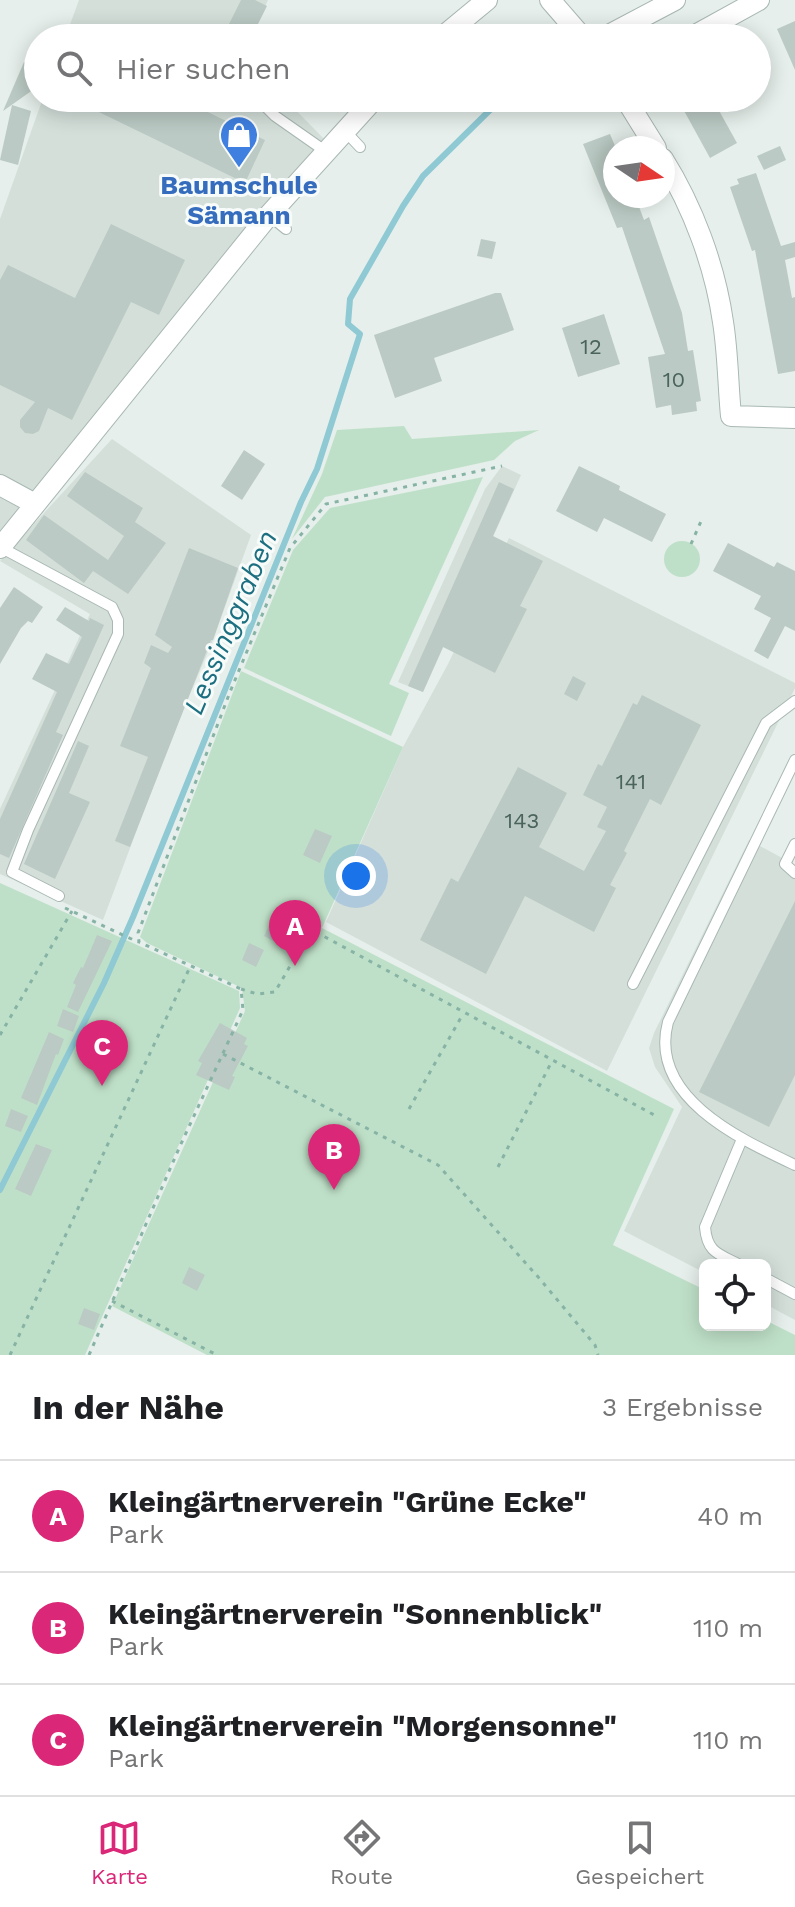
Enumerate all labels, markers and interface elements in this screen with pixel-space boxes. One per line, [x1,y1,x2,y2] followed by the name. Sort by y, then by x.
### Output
[24,24,771,112] search box
[52,46,96,90] icon: search
[116,51,291,86] text: Hier suchen
[218,114,260,169] shop icon: Baumschule Sämann
[603,136,675,208] north arrow
[160,170,318,230] place label: Baumschule Sämann
[580,334,602,359] house number: 12
[663,367,685,392] house number: 10
[177,525,284,719] water label: Lessinggraben
[616,769,646,794] house number: 141
[505,808,539,833] house number: 143
[336,856,376,896] your location
[269,900,321,966] pin: A
[76,1020,128,1086] pin: C
[308,1124,360,1190] pin: B
[699,1259,771,1331] map controls
[699,1259,771,1331] button: locate
[32,1387,224,1427] text: In der Nähe
[602,1392,763,1422] text: 3 Ergebnisse
[108,1484,587,1519] text: Kleingärtnerverein "Grüne Ecke"
[49,1501,67,1531] text: A
[697,1501,763,1531] text: 40 m
[108,1519,164,1549] text: Park
[108,1596,602,1631] text: Kleingärtnerverein "Sonnenblick"
[49,1613,67,1643] text: B
[693,1613,763,1643] text: 110 m
[108,1631,164,1661] text: Park
[108,1708,617,1743] text: Kleingärtnerverein "Morgensonne"
[49,1725,67,1755] text: C
[693,1725,763,1755] text: 110 m
[108,1743,164,1773] text: Park
[91,1816,148,1889] tab: Karte
[330,1816,393,1889] tab: Route
[575,1816,704,1889] tab: Gespeichert

